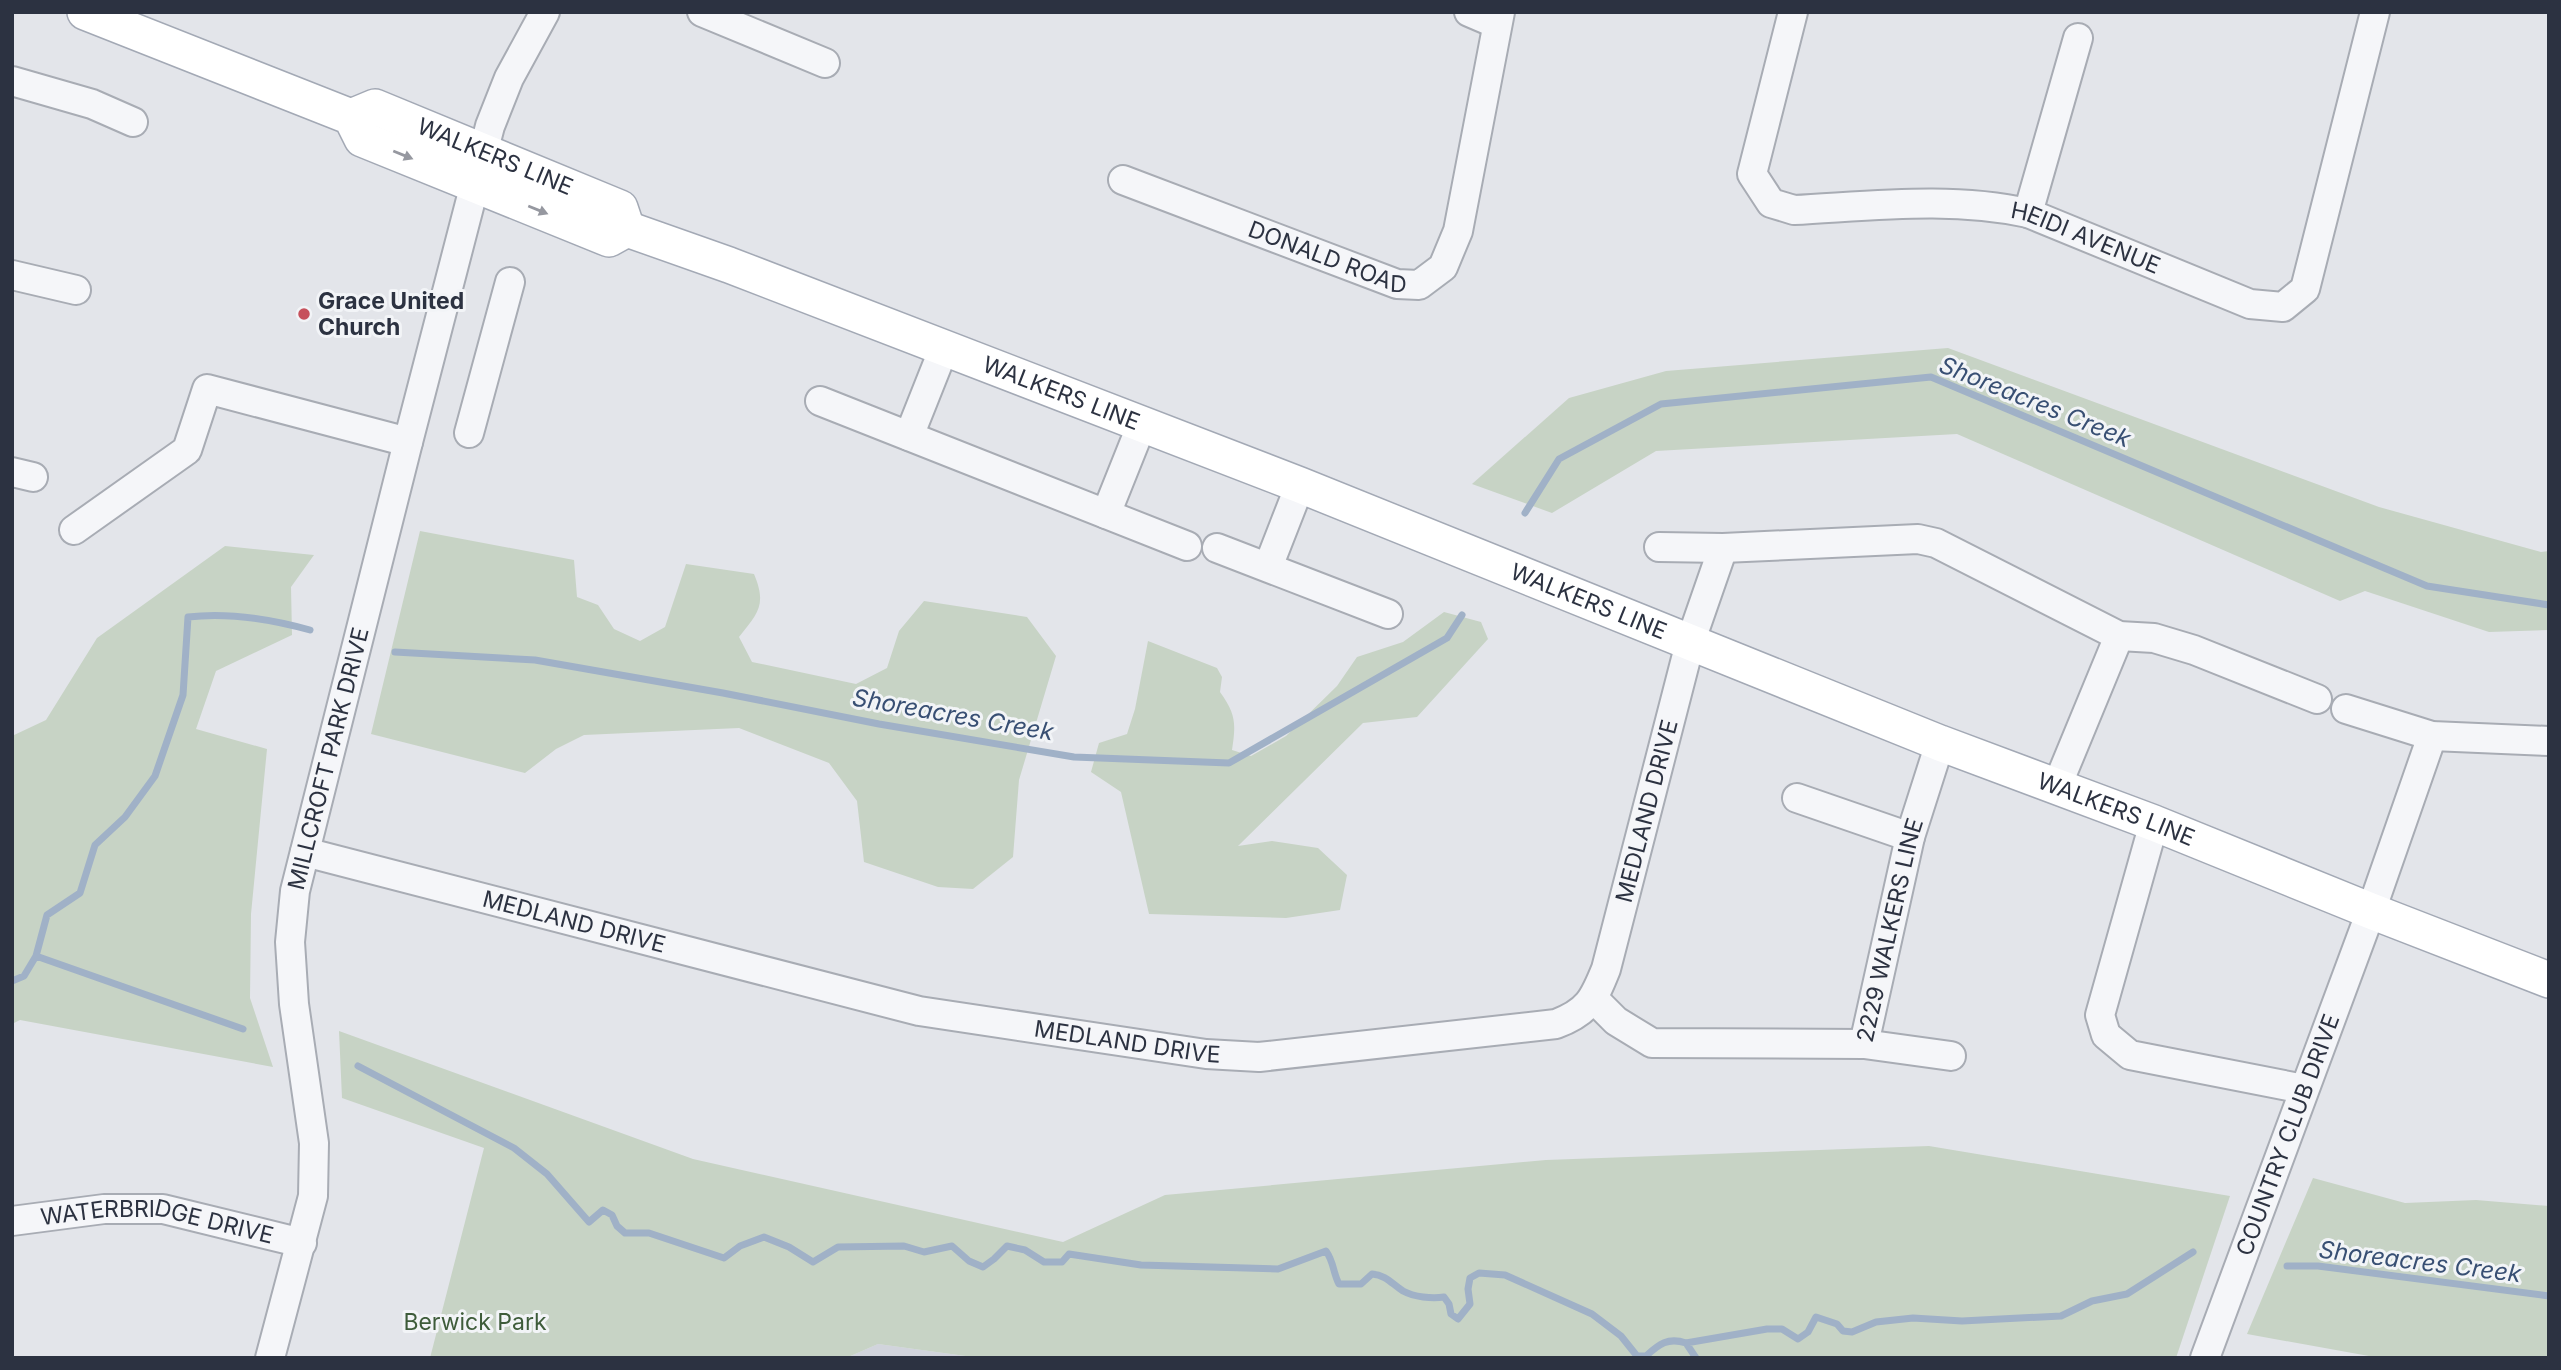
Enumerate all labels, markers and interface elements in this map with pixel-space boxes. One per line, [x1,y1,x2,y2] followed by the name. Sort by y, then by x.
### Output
[413,112,577,201] street label: WALKERS LINE
[393,150,414,161] one-way arrow
[2009,196,2164,280] street label: HEIDI AVENUE
[528,204,548,216] one-way arrow
[1244,215,1407,298] street label: DONALD ROAD
[318,287,464,341] place label: Grace United Church
[296,306,312,322] marker: Grace United Church
[979,350,1144,436] street label: WALKERS LINE
[1935,350,2136,453] water label: Shoreacres Creek
[1507,557,1671,645] street label: WALKERS LINE
[282,625,375,893] street label: MILLCROFT PARK DRIVE
[850,683,1057,747] water label: Shoreacres Creek
[1610,717,1684,906] street label: MEDLAND DRIVE
[2034,767,2199,852] street label: WALKERS LINE
[1851,815,1929,1045] street label: 2229 WALKERS LINE
[480,885,669,959] street label: MEDLAND DRIVE
[2230,1010,2346,1260] street label: COUNTRY CLUB DRIVE
[1032,1014,1221,1069] street label: MEDLAND DRIVE
[39,1193,276,1250] street label: WATERBRIDGE DRIVE
[2317,1235,2524,1288] water label: Shoreacres Creek
[403,1308,547,1336] park label: Berwick Park

